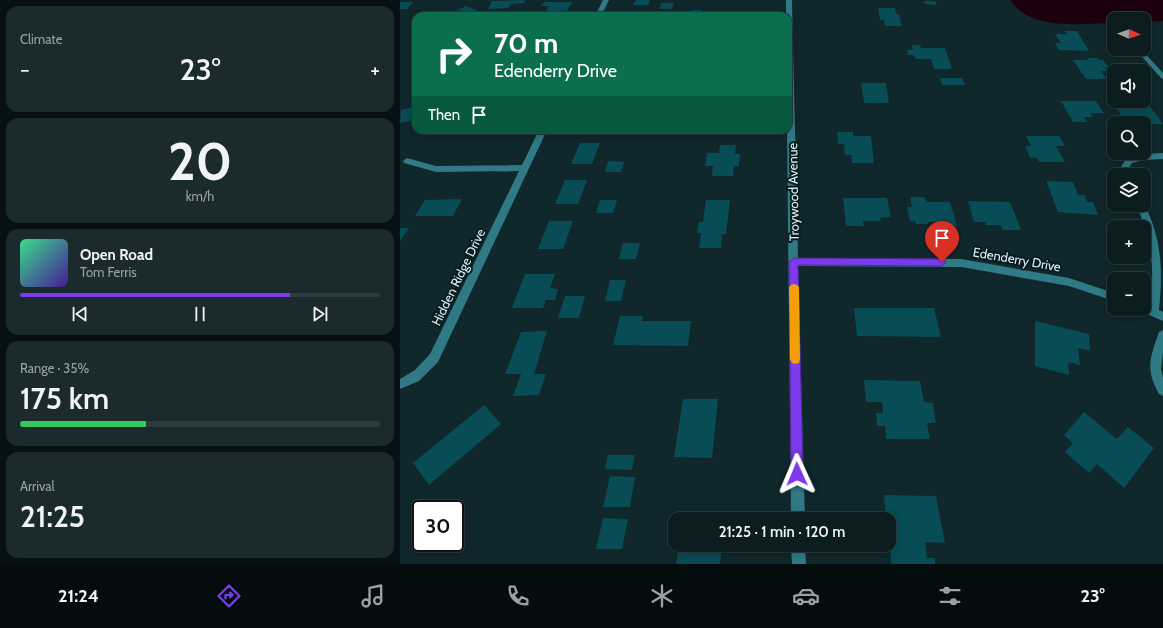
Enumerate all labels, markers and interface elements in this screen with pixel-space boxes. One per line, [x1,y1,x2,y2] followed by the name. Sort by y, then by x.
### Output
[1107,12,1151,56] north arrow
[1107,12,1151,316] map controls
[494,26,558,60] text: 70 m
[428,28,480,80] icon: right
[20,31,62,47] text: Climate
[180,51,220,88] text: 23°
[20,56,30,83] text: −
[370,56,380,83] text: +
[494,60,617,82] text: Edenderry Drive
[1107,64,1151,108] button: sound
[468,104,490,126] icon: arrive
[428,106,460,124] text: Then
[1107,116,1151,160] button: search
[168,130,232,193] text: 20
[784,142,802,241] street label: Troywood Avenue
[1107,168,1151,212] button: layers
[186,188,214,204] text: km/h
[1107,220,1151,264] button: +
[925,221,959,262] pin
[428,226,489,328] street label: Hidden Ridge Drive
[931,227,953,249] icon: arrive
[972,243,1062,275] street label: Edenderry Drive
[80,246,153,264] text: Open Road
[80,264,137,280] text: Tom Ferris
[1107,272,1151,316] button: −
[69,303,91,325] icon: previous
[189,303,211,325] icon: pause
[309,303,331,325] icon: next
[20,360,89,376] text: Range · 35%
[20,380,109,417] text: 175 km
[776,453,818,495] position arrow
[20,478,55,494] text: Arrival
[20,498,85,535] text: 21:25
[412,500,464,552] speed limit sign: 30
[719,523,845,541] text: 21:25 · 1 min · 120 m
[215,582,243,610] icon: directions
[359,582,387,610] icon: music
[504,582,532,610] icon: phone
[648,582,676,610] icon: climate
[792,582,820,610] icon: car
[936,582,964,610] icon: filters
[58,585,99,607] text: 21:24
[1080,585,1105,607] text: 23°

